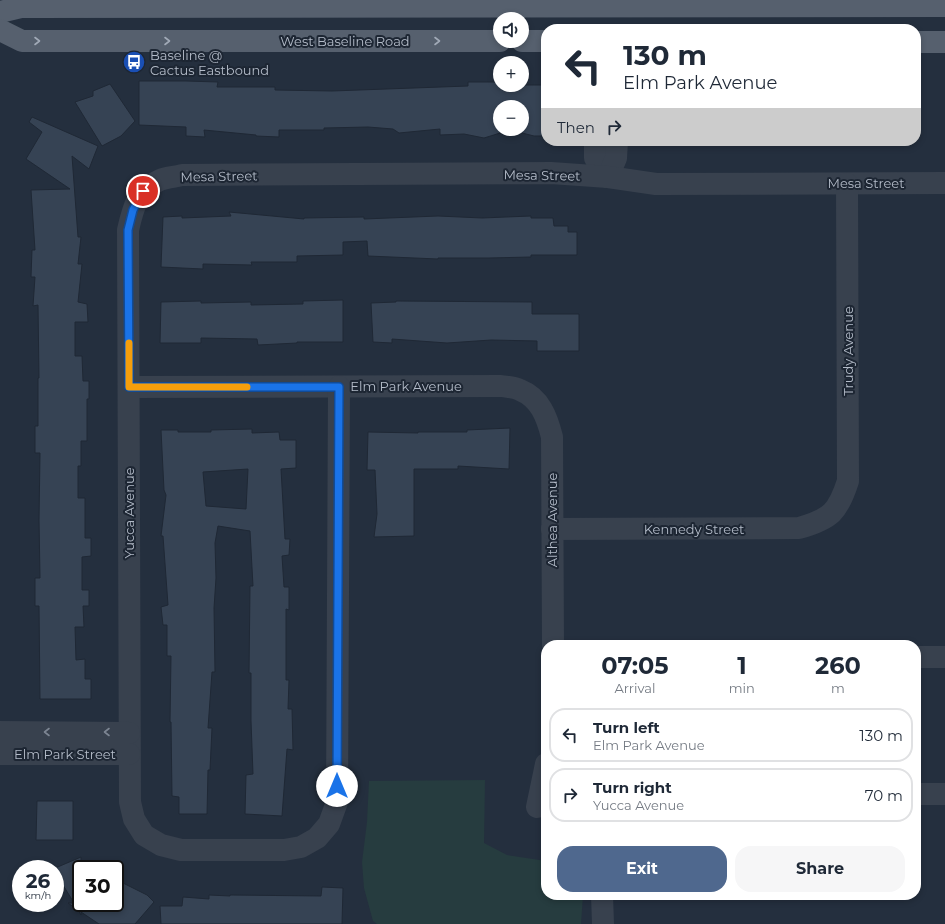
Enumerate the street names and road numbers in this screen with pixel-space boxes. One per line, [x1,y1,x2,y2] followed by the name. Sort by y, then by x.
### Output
[280,33,410,49] street label: West Baseline Road
[503,166,581,184] street label: Mesa Street
[180,167,258,185] street label: Mesa Street
[828,175,905,191] street label: Mesa Street
[840,306,856,396] street label: Trudy Avenue
[350,378,462,394] street label: Elm Park Avenue
[121,467,137,559] street label: Yucca Avenue
[544,473,560,567] street label: Althea Avenue
[644,521,744,537] street label: Kennedy Street
[14,746,116,762] street label: Elm Park Street

